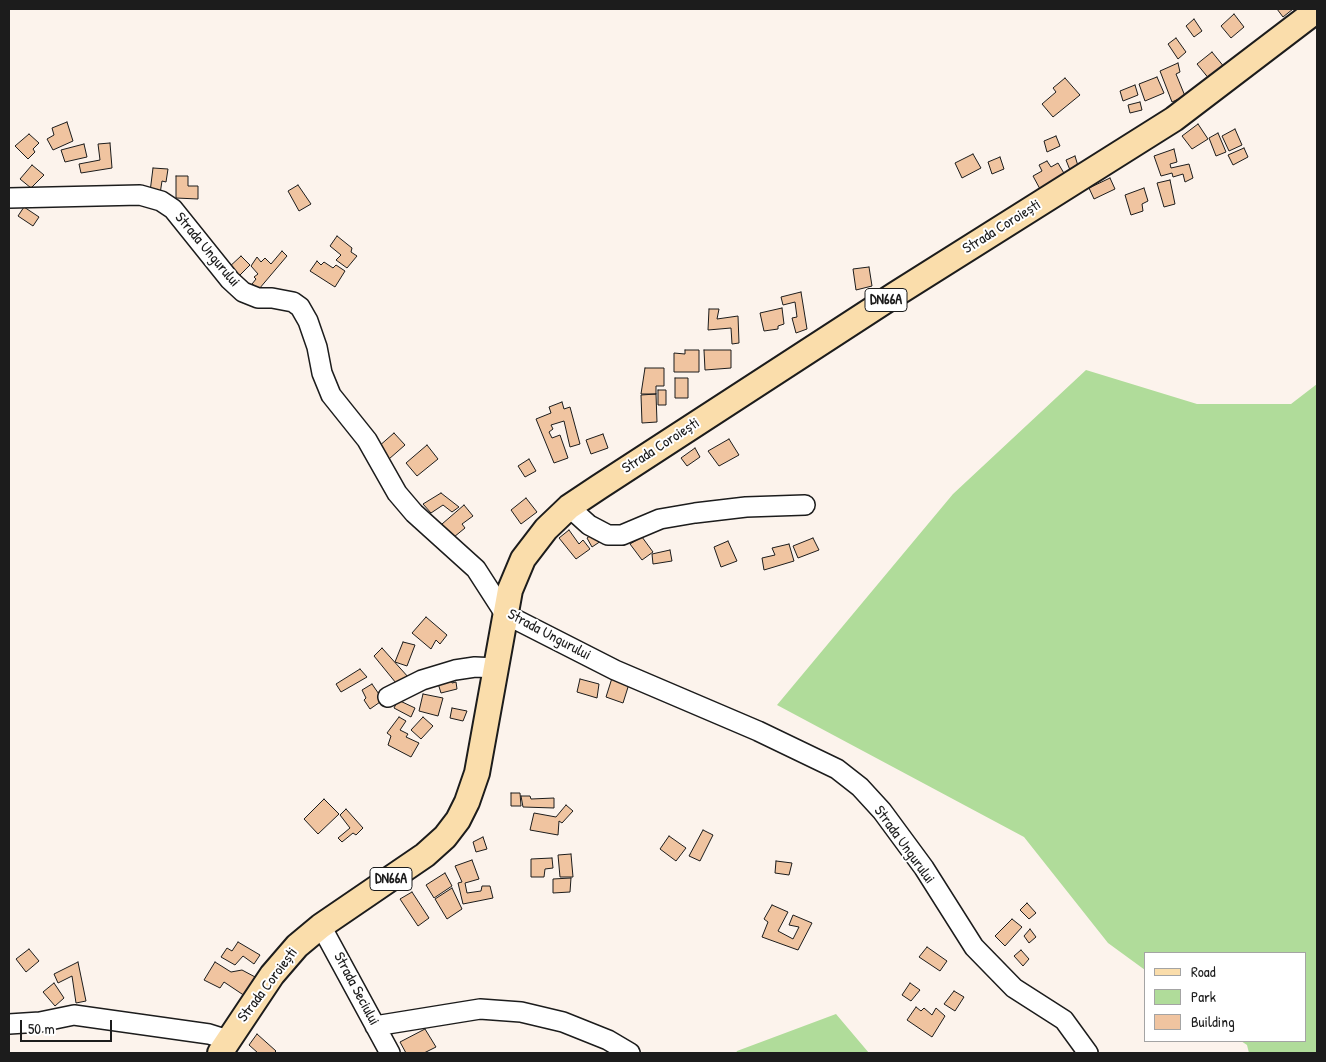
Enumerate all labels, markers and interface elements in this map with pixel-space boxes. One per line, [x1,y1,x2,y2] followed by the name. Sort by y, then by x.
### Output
[960,196,1044,258] street label: Strada Coroiești
[171,209,243,291] street label: Strada Ungurului
[865,288,907,312] road number: DN66A
[619,414,703,478] street label: Strada Coroiești
[504,606,594,664] street label: Strada Ungurului
[870,803,938,887] street label: Strada Ungurului
[370,868,412,891] road number: DN66A
[234,944,302,1026] street label: Strada Coroiești
[329,949,383,1029] street label: Strada Seciului
[1144,952,1306,1042] legend
[1191,961,1216,982] text: Road
[1191,986,1216,1007] text: Park
[22,1010,115,1042] scale bar
[1191,1011,1235,1032] text: Building
[28,1018,55,1039] text: 50 m

